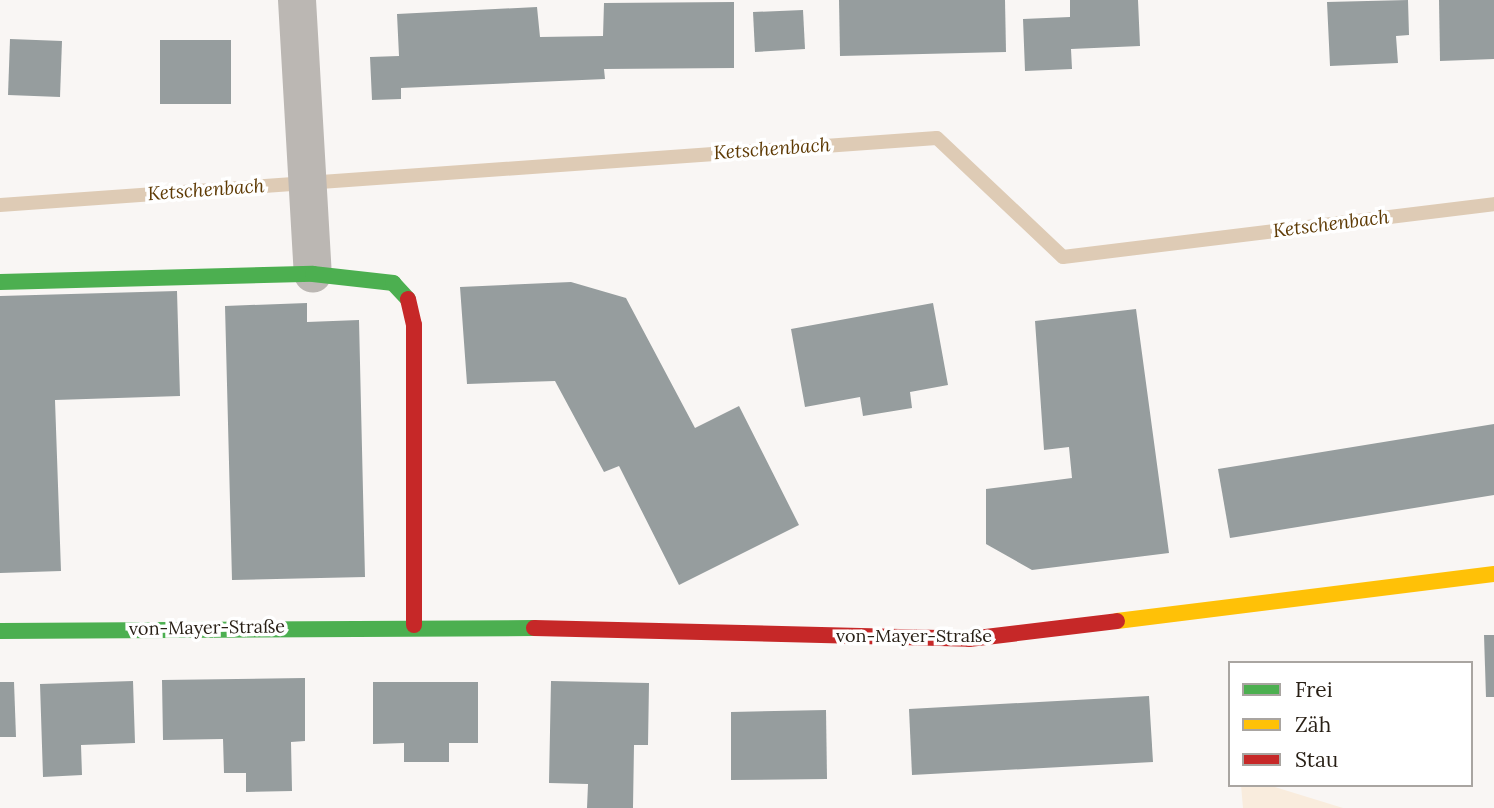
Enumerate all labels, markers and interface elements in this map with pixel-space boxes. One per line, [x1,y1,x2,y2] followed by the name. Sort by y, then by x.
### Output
[713,134,831,164] water label: Ketschenbach
[147,175,265,205] water label: Ketschenbach
[1272,206,1390,242] water label: Ketschenbach
[129,616,285,640] street label: von-Mayer-Straße
[836,625,992,647] street label: von-Mayer-Straße
[1228,661,1473,787] legend
[1295,676,1333,703] text: Frei
[1295,711,1331,738] text: Zäh
[1295,746,1338,773] text: Stau

